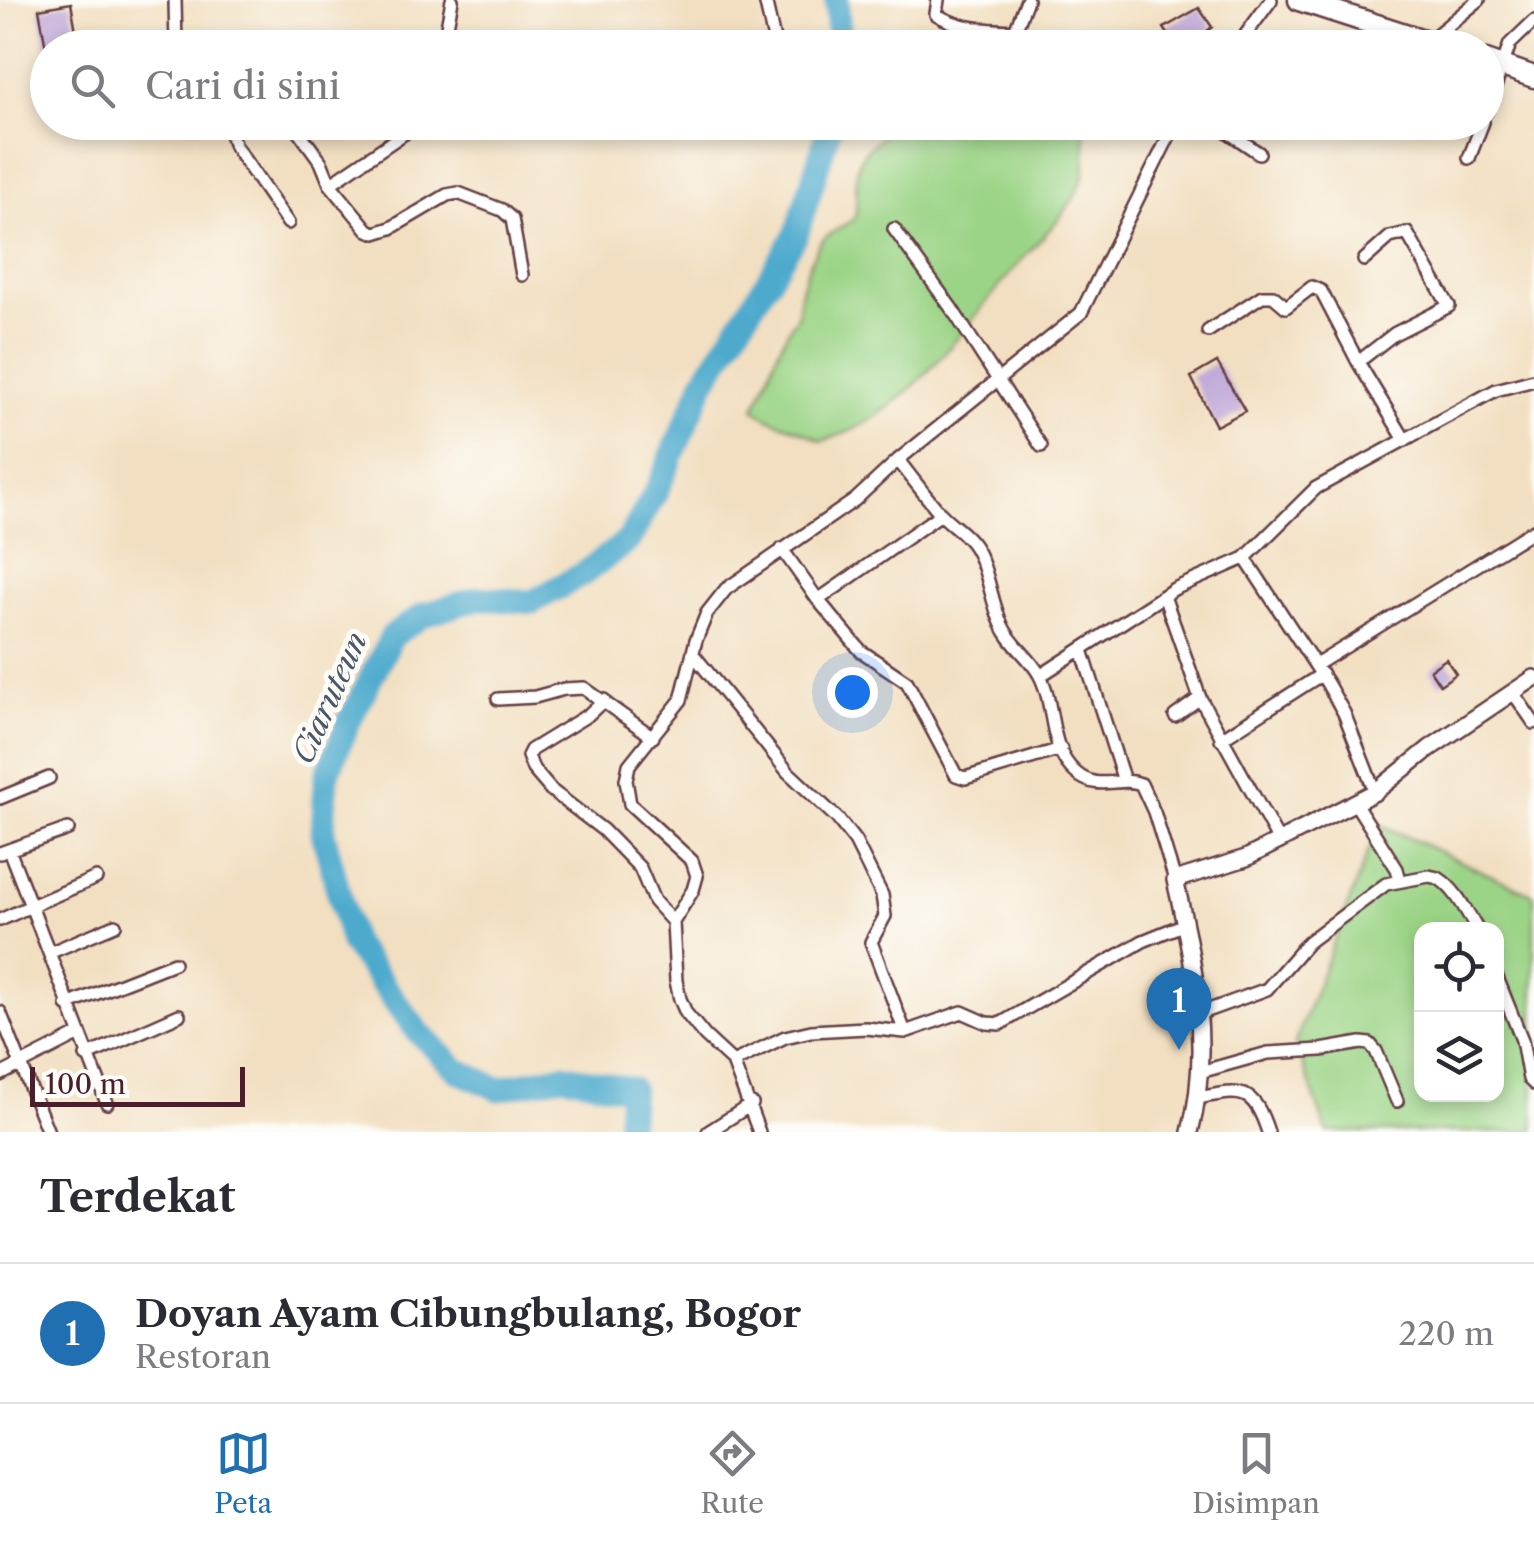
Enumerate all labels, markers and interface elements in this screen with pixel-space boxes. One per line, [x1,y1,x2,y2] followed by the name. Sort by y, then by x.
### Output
[30,30,1504,140] search box
[65,58,120,113] icon: search
[145,62,340,109] text: Cari di sini
[284,627,375,769] water label: Ciaruteun
[827,667,878,718] your location
[1414,922,1504,1102] map controls
[1414,922,1504,1012] button: locate
[1146,968,1212,1050] pin: 1
[1414,1012,1504,1102] button: layers
[30,1062,245,1106] scale bar
[45,1067,126,1101] text: 100 m
[40,1171,235,1223] text: Terdekat
[135,1290,801,1337] text: Doyan Ayam Cibungbulang, Bogor
[65,1314,80,1353] text: 1
[1399,1314,1494,1353] text: 220 m
[135,1337,271,1376] text: Restoran
[214,1426,272,1520] tab: Peta
[701,1426,764,1520] tab: Rute
[1192,1426,1320,1520] tab: Disimpan

